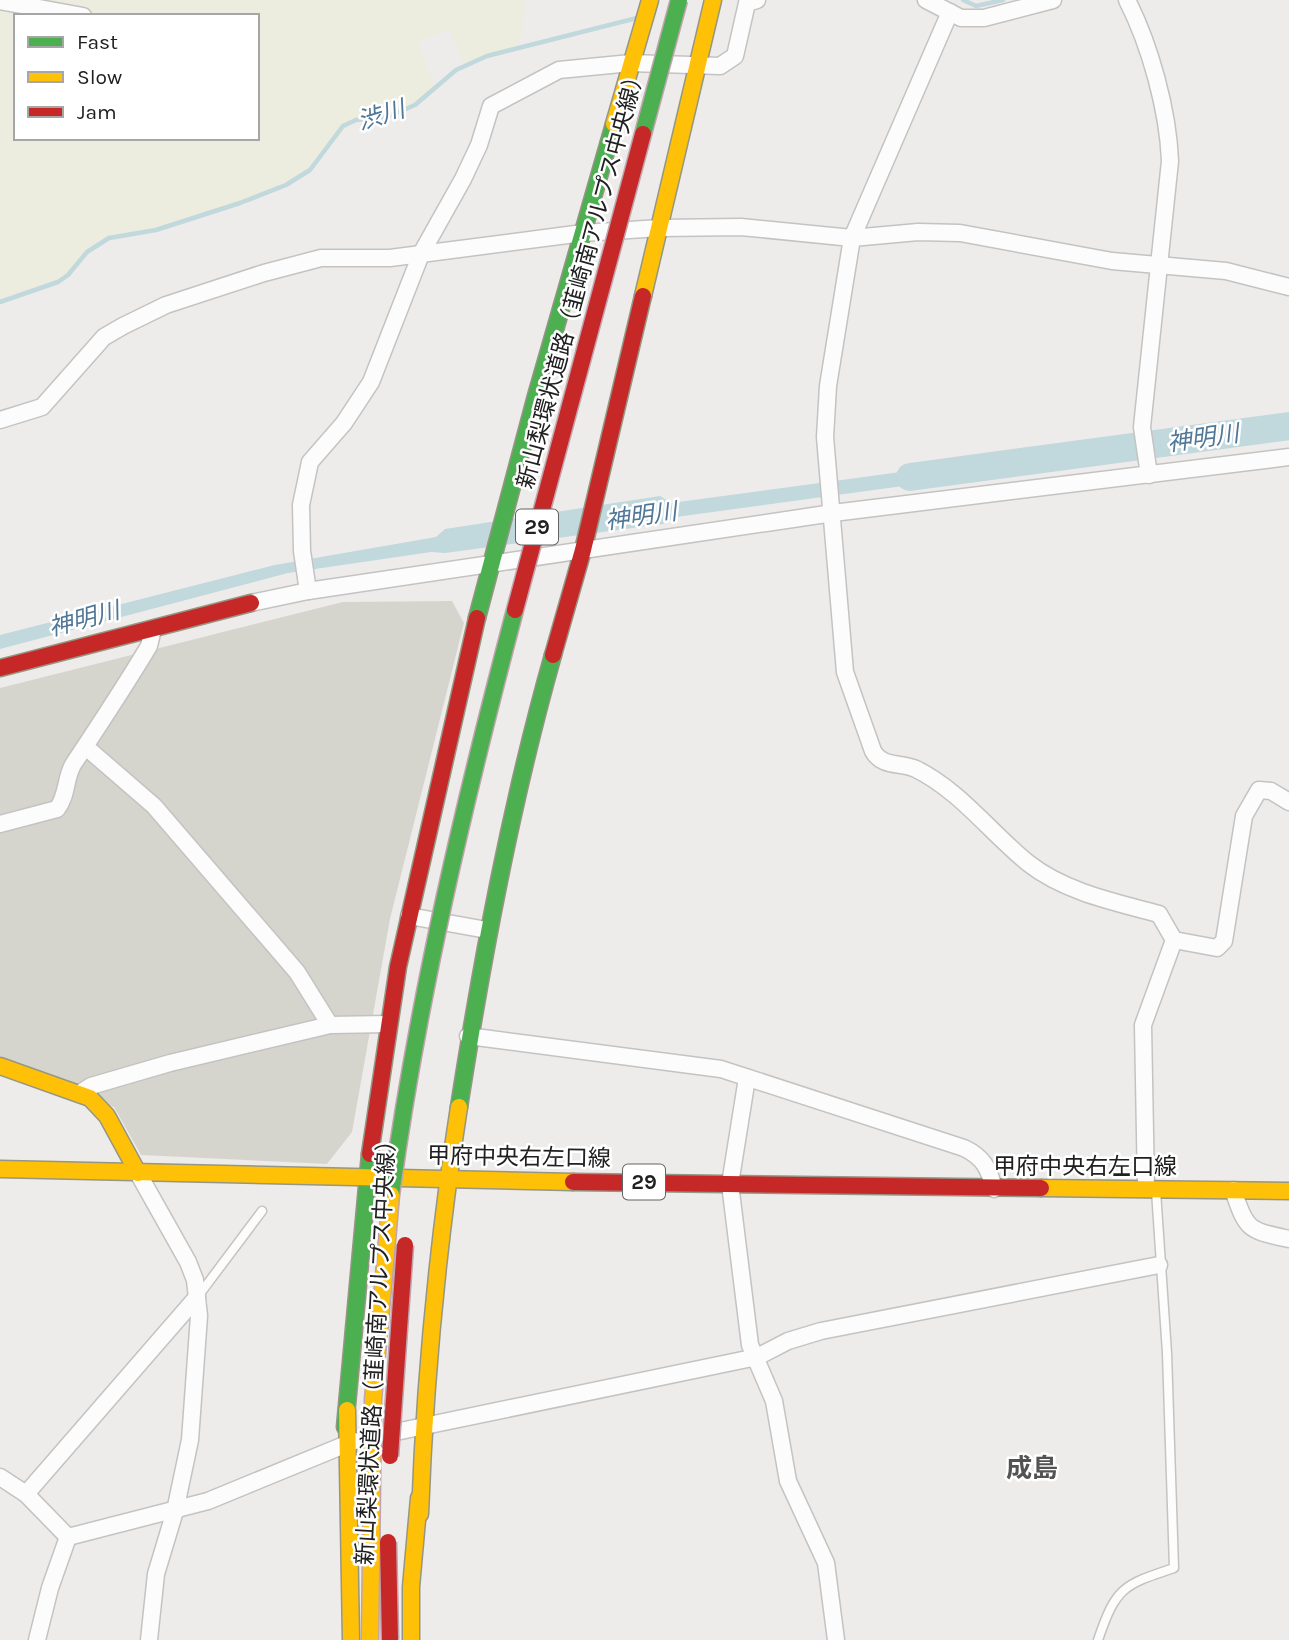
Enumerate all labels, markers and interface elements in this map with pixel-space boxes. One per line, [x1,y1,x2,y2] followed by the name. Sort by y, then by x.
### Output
[14,14,259,140] legend
[77,30,118,54] text: Fast
[511,63,651,491] street label: 新山梨環状道路（韮崎南アルプス中央線）
[77,65,122,89] text: Slow
[354,94,411,135] water label: 渋川
[77,100,117,124] text: Jam
[1165,419,1244,457] water label: 神明川
[603,497,682,535] water label: 神明川
[516,510,558,544] road number: 29
[46,595,125,642] water label: 神明川
[351,1128,401,1566] street label: 新山梨環状道路（韮崎南アルプス中央線）
[427,1142,611,1172] street label: 甲府中央右左口線
[993,1153,1177,1180] street label: 甲府中央右左口線
[623,1164,665,1200] road number: 29
[1006,1453,1058,1484] district label: 成島

